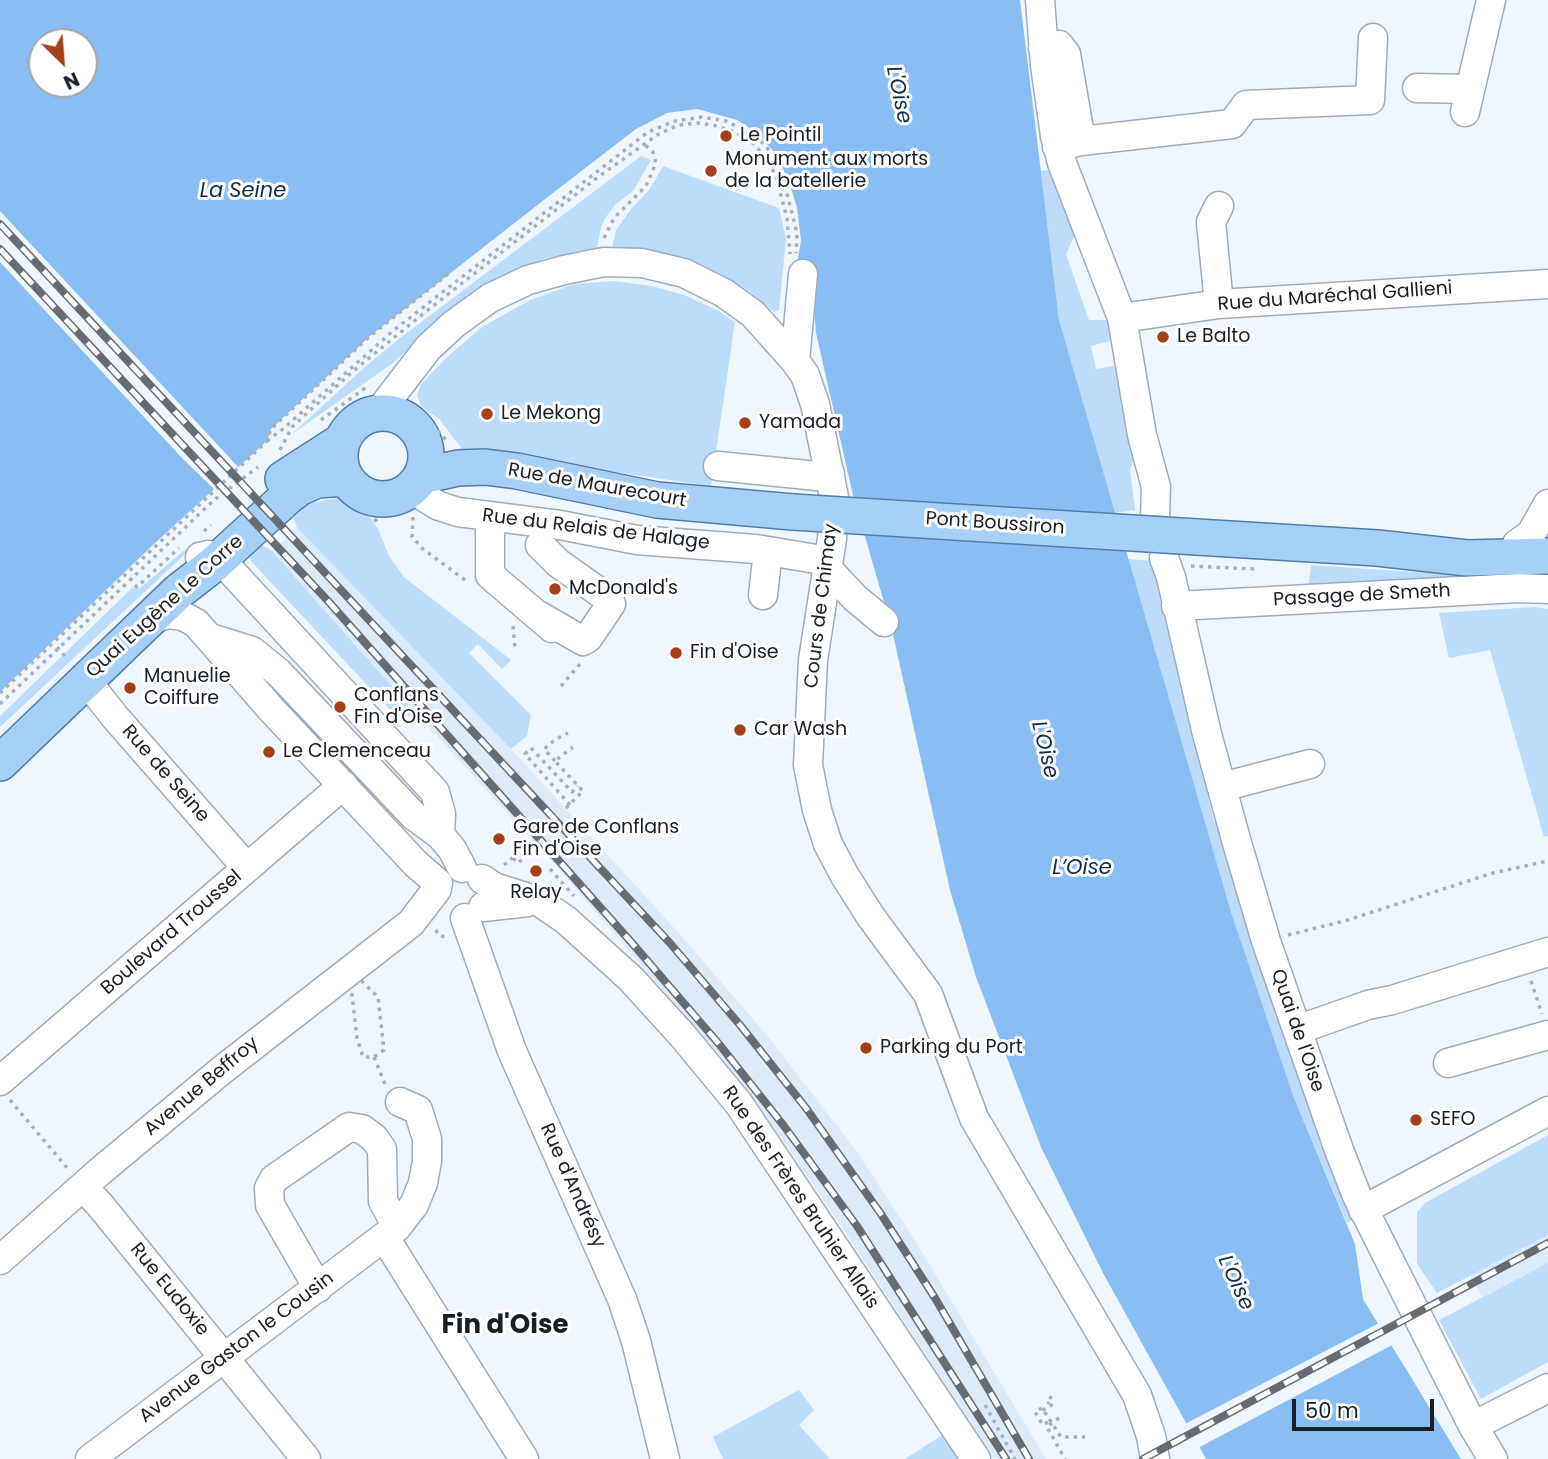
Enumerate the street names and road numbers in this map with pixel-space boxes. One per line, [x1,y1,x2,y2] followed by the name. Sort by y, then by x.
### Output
[1217,277,1453,317] street label: Rue du Maréchal Gallieni
[506,459,688,513] street label: Rue de Maurecourt
[481,505,711,555] street label: Rue du Relais de Halage
[925,508,1065,540] street label: Pont Boussiron
[801,523,843,689] street label: Cours de Chimay
[82,531,248,683] street label: Quai Eugène Le Corre
[1273,580,1451,612] street label: Passage de Smeth
[116,721,214,827] street label: Rue de Seine
[97,866,247,1000] street label: Boulevard Troussel
[1265,967,1329,1095] street label: Quai de l'Oise
[140,1033,264,1141] street label: Avenue Beffroy
[717,1082,883,1314] street label: Rue des Frères Bruhier Allais
[534,1120,610,1252] street label: Rue d'Andrésy
[125,1239,213,1341] street label: Rue Eudoxie
[135,1267,339,1429] street label: Avenue Gaston le Cousin

